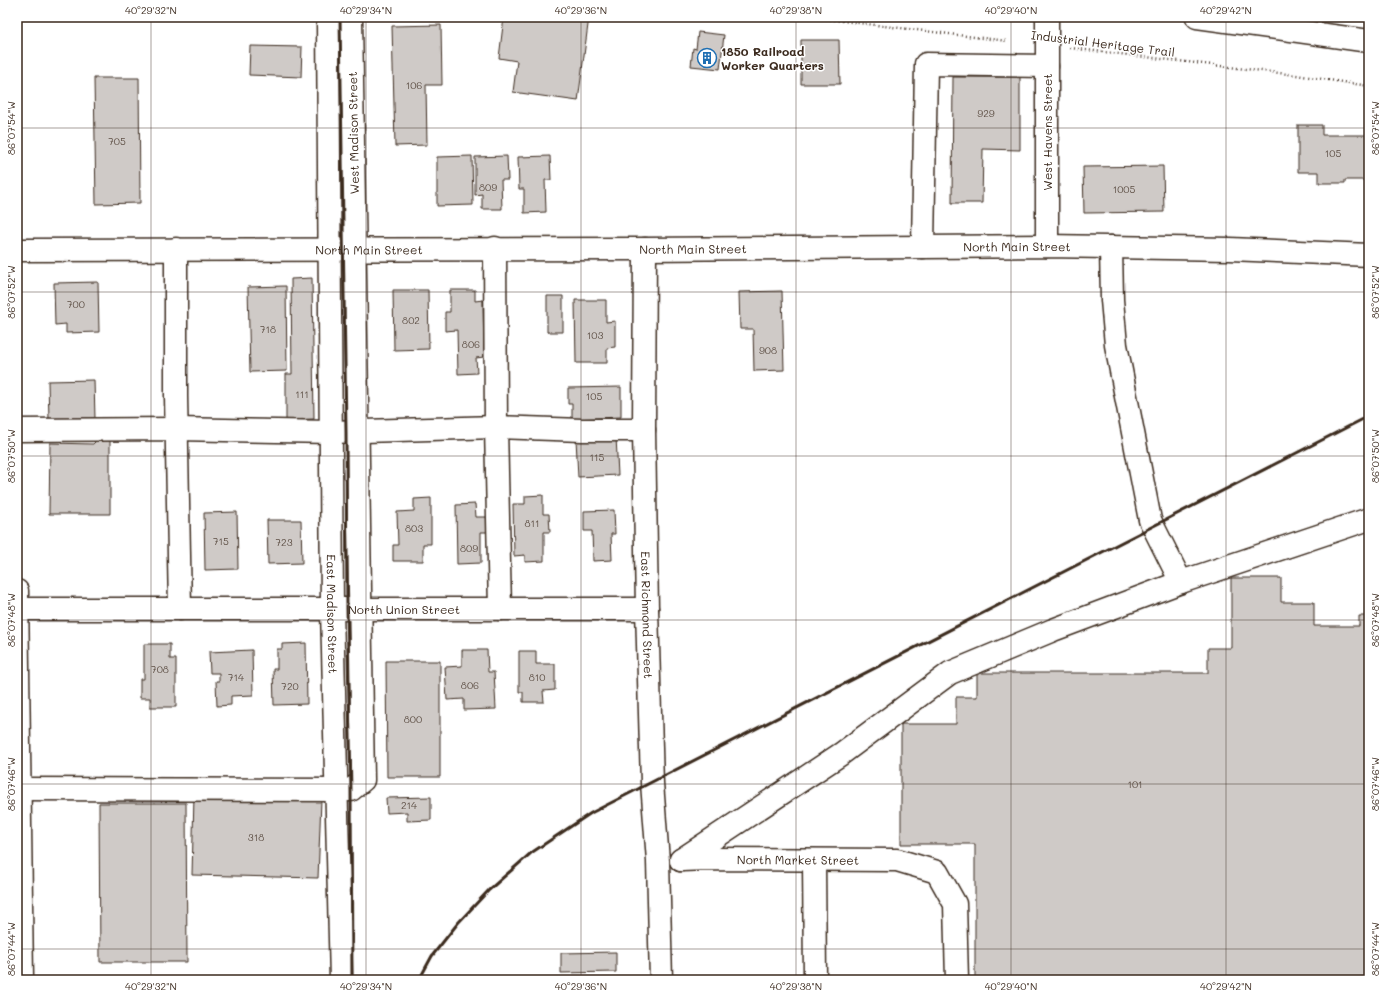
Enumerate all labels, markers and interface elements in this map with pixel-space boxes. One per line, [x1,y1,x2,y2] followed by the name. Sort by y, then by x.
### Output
[125,3,177,17] text: 40°29'32"N
[340,3,392,17] text: 40°29'34"N
[555,3,607,17] text: 40°29'36"N
[770,3,822,17] text: 40°29'38"N
[985,3,1037,17] text: 40°29'40"N
[1200,3,1252,17] text: 40°29'42"N
[1030,26,1176,60] street label: Industrial Heritage Trail
[721,43,824,73] place label: 1850 Railroad Worker Quarters
[696,47,718,69] building icon: 1850 Railroad Worker Quarters
[344,71,362,195] street label: West Madison Street
[1039,73,1055,191] street label: West Havens Street
[406,78,422,92] house number: 106
[4,101,18,155] text: 86°07'54"W
[1368,101,1382,155] text: 86°07'54"W
[977,106,995,120] house number: 929
[108,134,126,148] house number: 705
[1325,146,1341,160] house number: 105
[479,180,497,194] house number: 809
[1113,182,1135,196] house number: 1005
[963,238,1071,255] street label: North Main Street
[639,240,747,257] street label: North Main Street
[315,241,423,258] street label: North Main Street
[4,265,18,319] text: 86°07'52"W
[1368,265,1382,319] text: 86°07'52"W
[67,297,85,311] house number: 700
[402,313,420,327] house number: 802
[260,322,276,336] house number: 718
[587,328,603,342] house number: 103
[462,337,480,351] house number: 806
[759,343,777,357] house number: 908
[295,387,309,401] house number: 111
[586,389,602,403] house number: 105
[4,429,18,483] text: 86°07'50"W
[1368,429,1382,483] text: 86°07'50"W
[590,450,605,464] house number: 115
[525,516,540,530] house number: 811
[405,521,423,535] house number: 803
[213,534,229,548] house number: 715
[276,535,293,549] house number: 723
[460,541,478,555] house number: 809
[638,551,657,679] street label: East Richmond Street
[324,554,342,674] street label: East Madison Street
[4,593,18,647] text: 86°07'48"W
[1368,593,1382,647] text: 86°07'48"W
[348,601,460,617] street label: North Union Street
[151,662,169,676] house number: 708
[228,670,244,684] house number: 714
[529,670,545,684] house number: 810
[461,678,479,692] house number: 806
[281,679,299,693] house number: 720
[404,712,422,726] house number: 800
[4,757,18,811] text: 86°07'46"W
[1368,757,1382,811] text: 86°07'46"W
[1127,777,1143,791] house number: 101
[401,798,417,812] house number: 214
[248,830,264,844] house number: 318
[737,851,859,868] street label: North Market Street
[4,922,18,976] text: 86°07'44"W
[1368,922,1382,976] text: 86°07'44"W
[125,979,177,993] text: 40°29'32"N
[340,979,392,993] text: 40°29'34"N
[555,979,607,993] text: 40°29'36"N
[770,979,822,993] text: 40°29'38"N
[985,979,1037,993] text: 40°29'40"N
[1200,979,1252,993] text: 40°29'42"N

